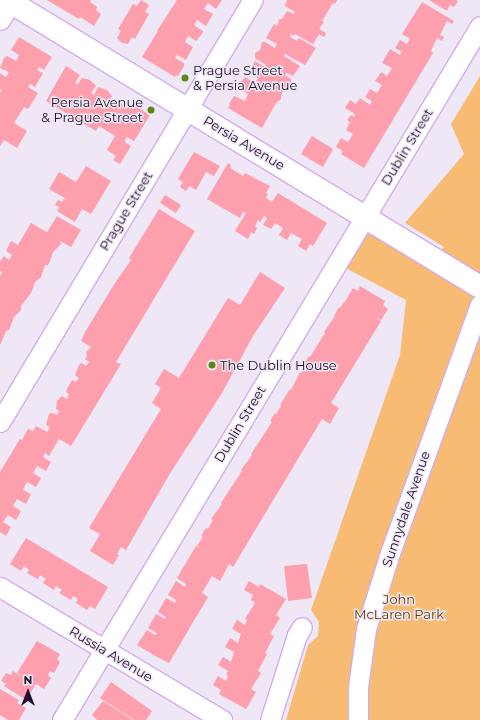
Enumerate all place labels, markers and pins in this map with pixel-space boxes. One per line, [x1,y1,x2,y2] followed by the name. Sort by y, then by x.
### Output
[193,63,297,94] place label: Prague Street & Persia Avenue
[180,73,190,83] marker: Prague Street & Persia Avenue
[41,95,143,126] place label: Persia Avenue & Prague Street
[146,105,156,115] marker: Persia Avenue & Prague Street
[220,357,337,373] place label: The Dublin House
[207,360,217,370] marker: The Dublin House

